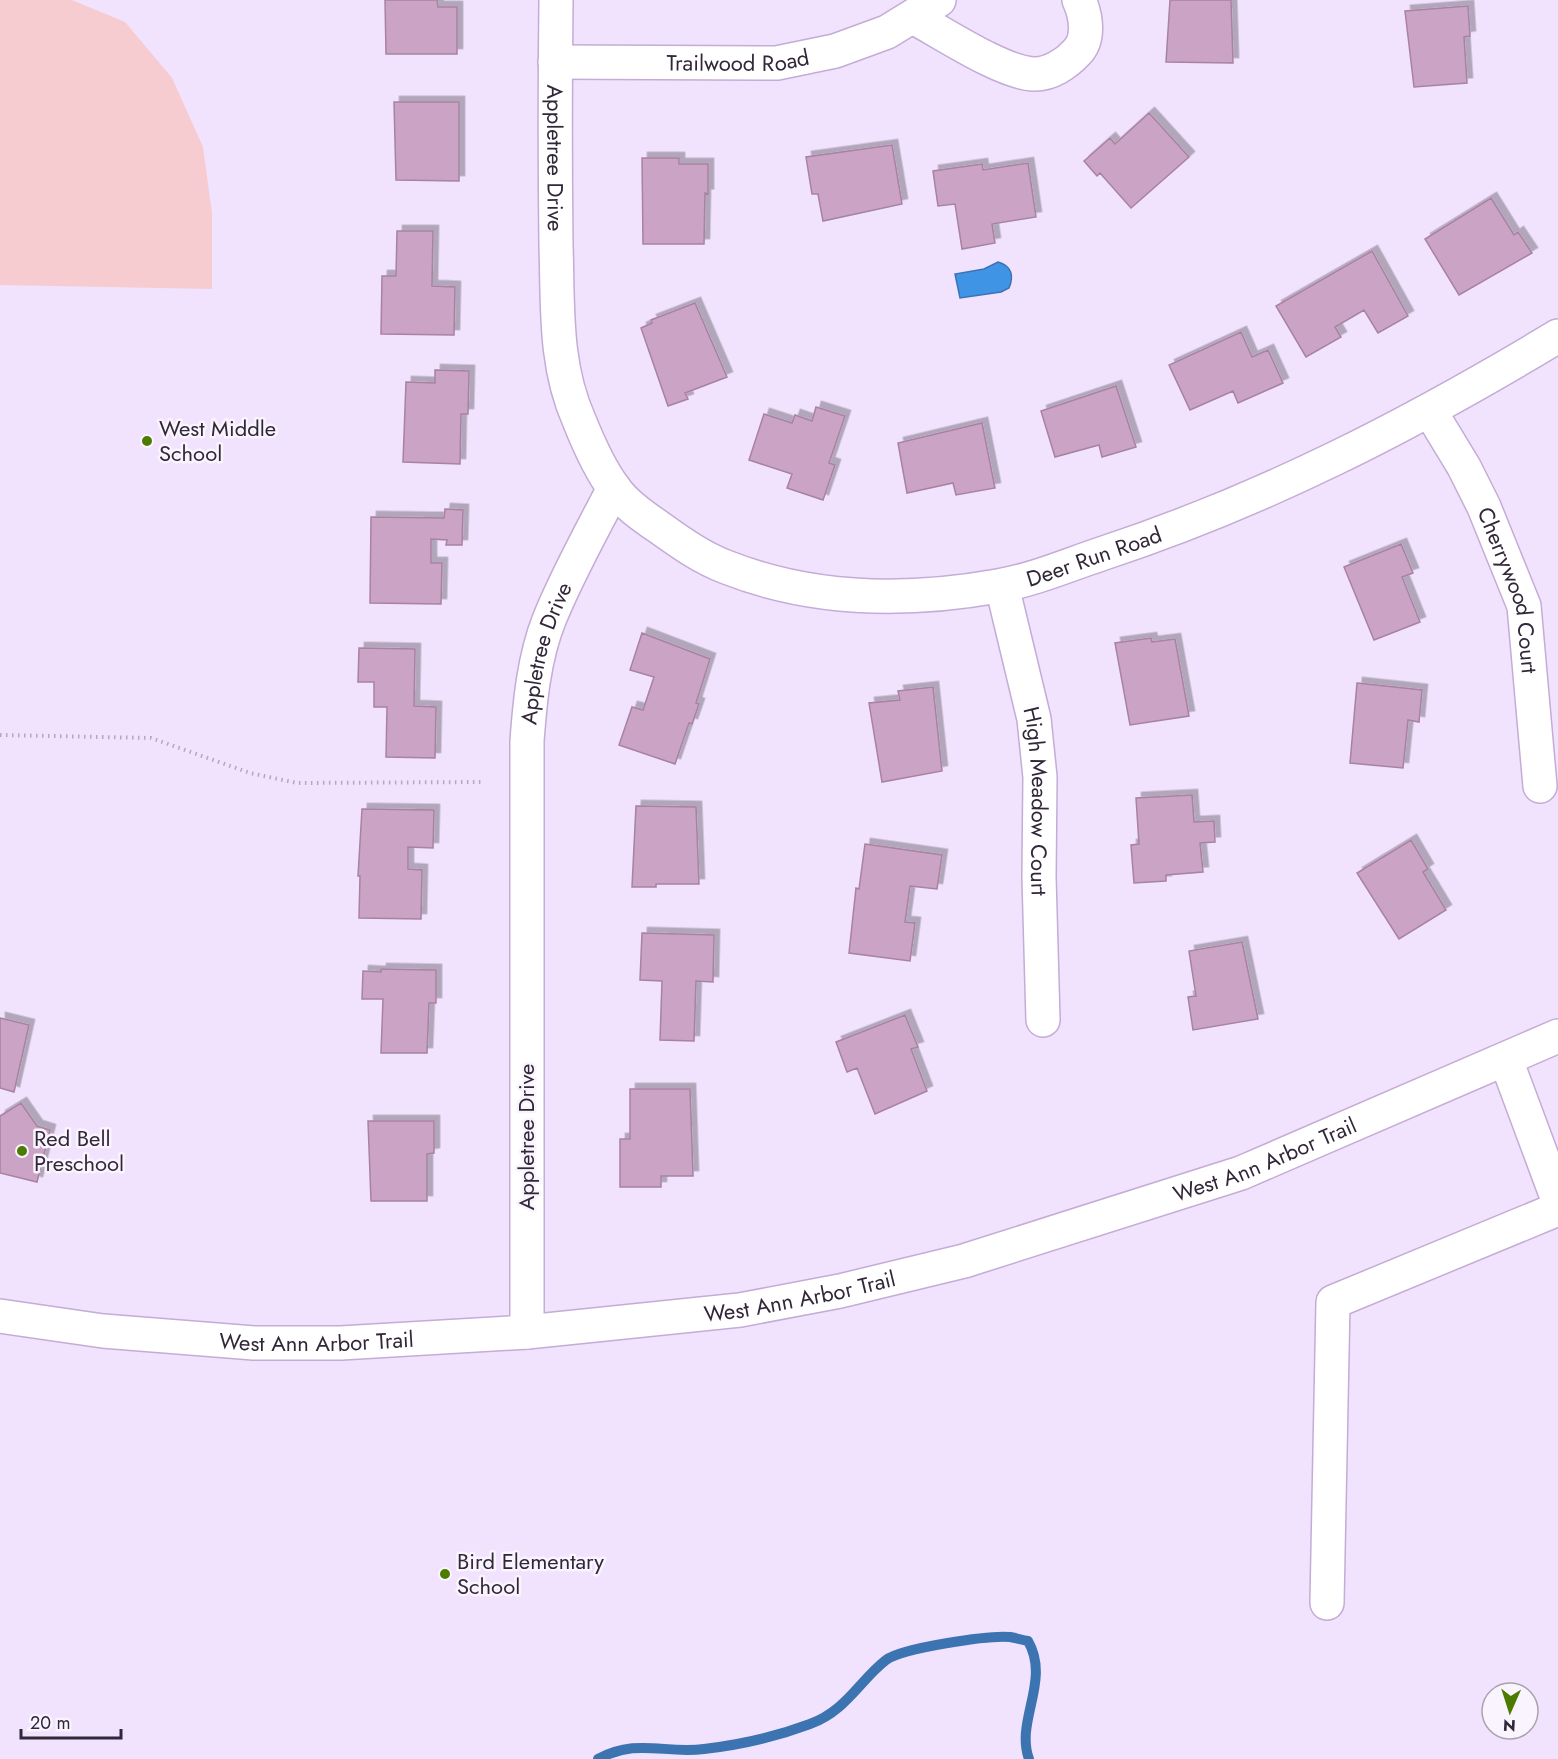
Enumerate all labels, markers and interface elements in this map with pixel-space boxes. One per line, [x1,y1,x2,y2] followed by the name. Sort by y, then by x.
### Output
[667,41,812,79] street label: Trailwood Road
[539,85,572,232] street label: Appletree Drive
[159,412,276,469] place label: West Middle School
[140,434,154,448] marker: West Middle School
[1470,502,1546,676] street label: Cherrywood Court
[1022,518,1166,595] street label: Deer Run Road
[512,577,580,726] street label: Appletree Drive
[1016,703,1056,897] street label: High Meadow Court
[510,1064,542,1210] street label: Appletree Drive
[1169,1109,1361,1210] street label: West Ann Arbor Trail
[34,1122,124,1179] place label: Red Bell Preschool
[15,1144,29,1158] marker: Red Bell Preschool
[702,1262,899,1330] street label: West Ann Arbor Trail
[218,1323,415,1359] street label: West Ann Arbor Trail
[457,1545,604,1602] place label: Bird Elementary School
[438,1567,452,1581] marker: Bird Elementary School
[1480,1681,1540,1741] north arrow
[21,1702,122,1740] scale bar
[30,1710,70,1736] text: 20 m
[1502,1714,1516,1737] text: N

